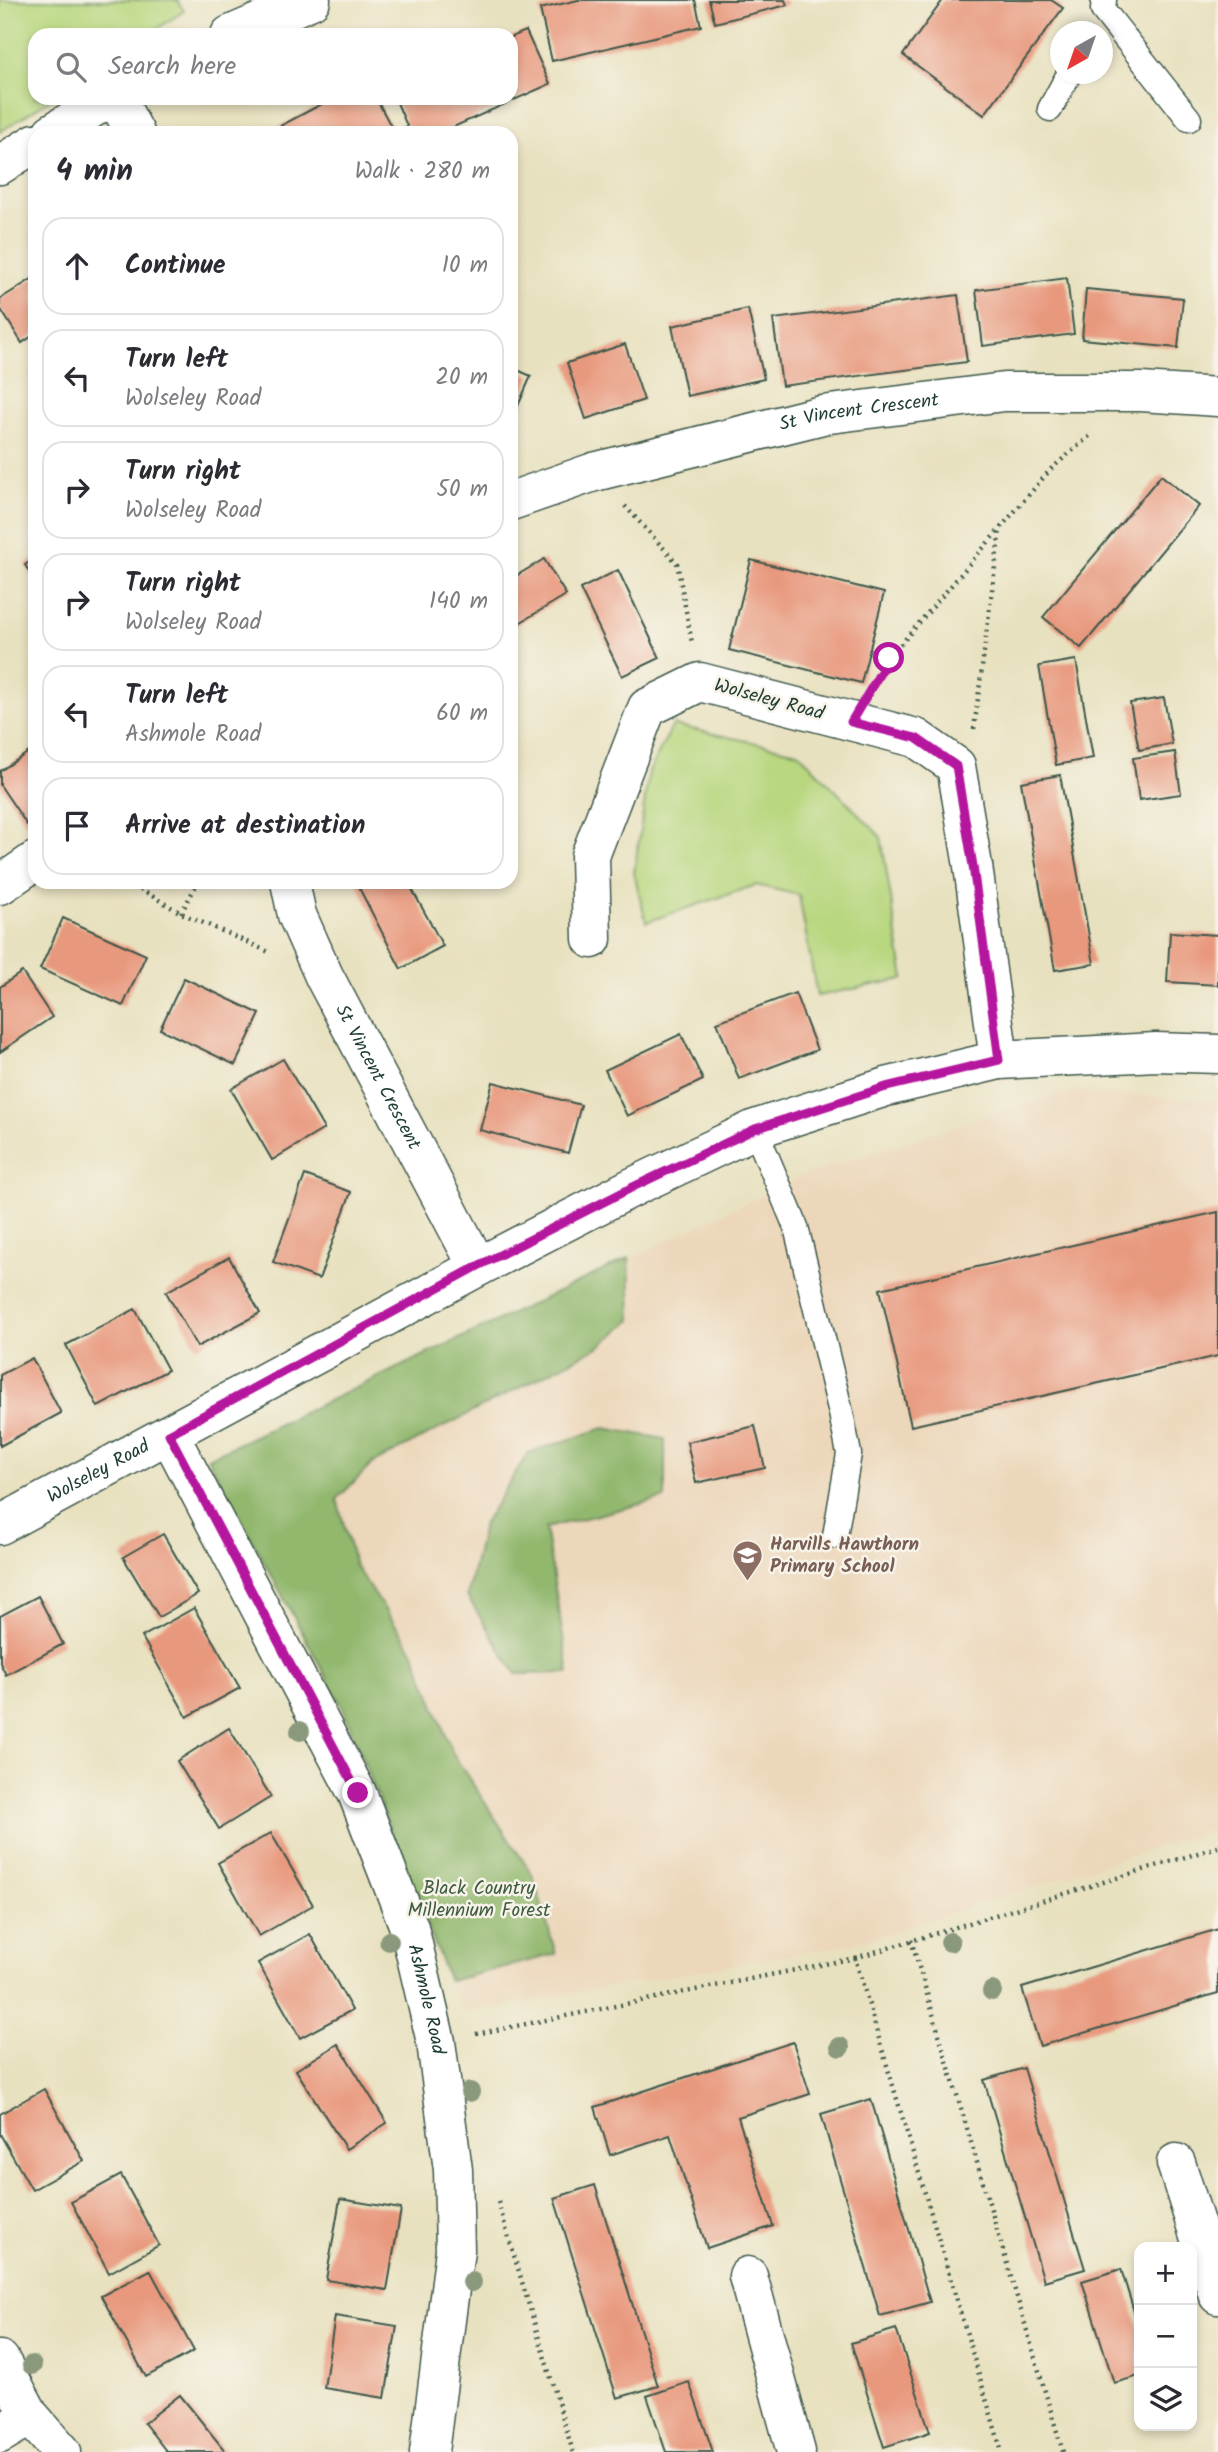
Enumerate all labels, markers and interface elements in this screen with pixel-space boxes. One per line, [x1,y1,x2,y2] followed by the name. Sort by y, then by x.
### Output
[1050,21,1113,84] north arrow
[28,28,518,105] search box
[108,46,236,88] text: Search here
[52,48,90,86] icon: search
[56,148,133,196] text: 4 min
[355,154,490,190] text: Walk · 280 m
[125,245,226,287] text: Continue
[58,247,96,285] icon: ahead
[442,248,488,284] text: 10 m
[125,339,228,381] text: Turn left
[58,359,96,397] icon: left
[436,360,488,396] text: 20 m
[125,381,261,417] text: Wolseley Road
[776,385,941,440] street label: St Vincent Crescent
[125,451,241,493] text: Turn right
[58,471,96,509] icon: right
[437,472,488,508] text: 50 m
[125,493,261,529] text: Wolseley Road
[125,563,241,605] text: Turn right
[58,583,96,621] icon: right
[429,584,488,620] text: 140 m
[125,605,261,641] text: Wolseley Road
[873,642,904,673] route start
[711,671,828,729] street label: Wolseley Road
[125,675,228,717] text: Turn left
[58,695,96,733] icon: left
[436,696,488,732] text: 60 m
[125,717,261,753] text: Ashmole Road
[125,805,365,847] text: Arrive at destination
[58,807,96,845] icon: arrive
[327,999,429,1156] street label: St Vincent Crescent
[42,1432,156,1512] street label: Wolseley Road
[770,1530,919,1582] place label: Harvills Hawthorn Primary School
[730,1539,764,1583] school or university icon: Harvills Hawthorn Primary School
[342,1777,373,1808] route end
[408,1874,551,1926] park label: Black Country Millennium Forest
[398,1941,453,2057] street label: Ashmole Road
[1134,2242,1197,2431] map controls
[1134,2242,1197,2305] button: +
[1134,2305,1197,2368] button: −
[1134,2368,1197,2431] button: layers

